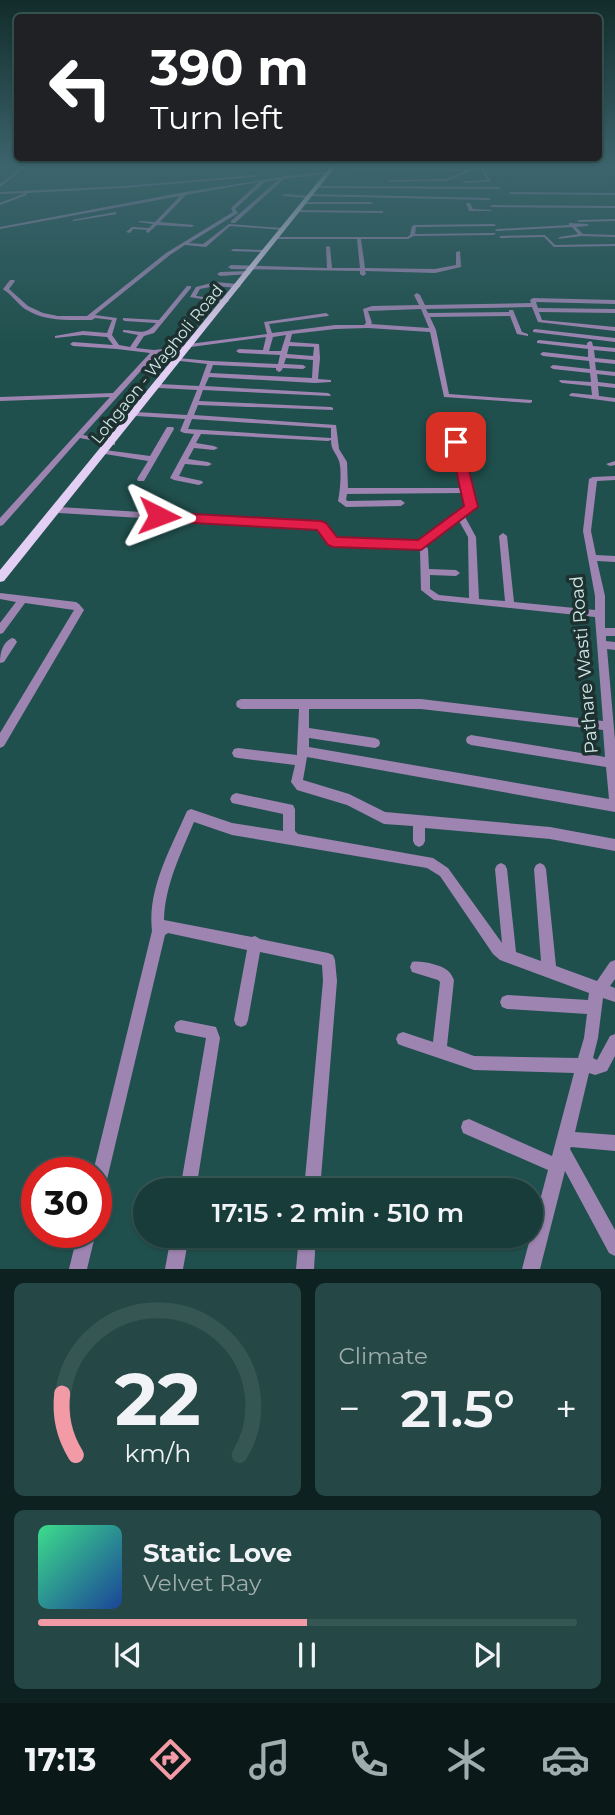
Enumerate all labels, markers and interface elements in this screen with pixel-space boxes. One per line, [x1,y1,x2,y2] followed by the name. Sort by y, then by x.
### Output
[150,38,309,97] text: 390 m
[35,42,126,133] icon: left
[150,98,284,137] text: Turn left
[87,281,227,447] street label: Lohgaon - Wagholi Road
[426,412,486,472] pin
[437,423,475,461] icon: arrive
[122,479,196,553] position arrow
[565,575,603,755] street label: Pathare Wasti Road
[21,1157,112,1248] speed limit sign: 30
[212,1197,464,1229] text: 17:15 · 2 min · 510 m
[339,1342,428,1370] text: Climate
[114,1356,200,1444] text: 22
[401,1377,515,1440] text: 21.5°
[339,1385,360,1432] text: −
[555,1385,577,1432] text: +
[124,1438,191,1468] text: km/h
[143,1537,292,1569] text: Static Love
[143,1569,261,1597] text: Velvet Ray
[109,1636,147,1674] icon: previous
[288,1636,326,1674] icon: pause
[468,1636,506,1674] icon: next
[146,1735,195,1784] icon: directions
[245,1735,294,1784] icon: music
[344,1735,393,1784] icon: phone
[442,1735,491,1784] icon: climate
[541,1735,590,1784] icon: car
[25,1740,96,1779] text: 17:13

